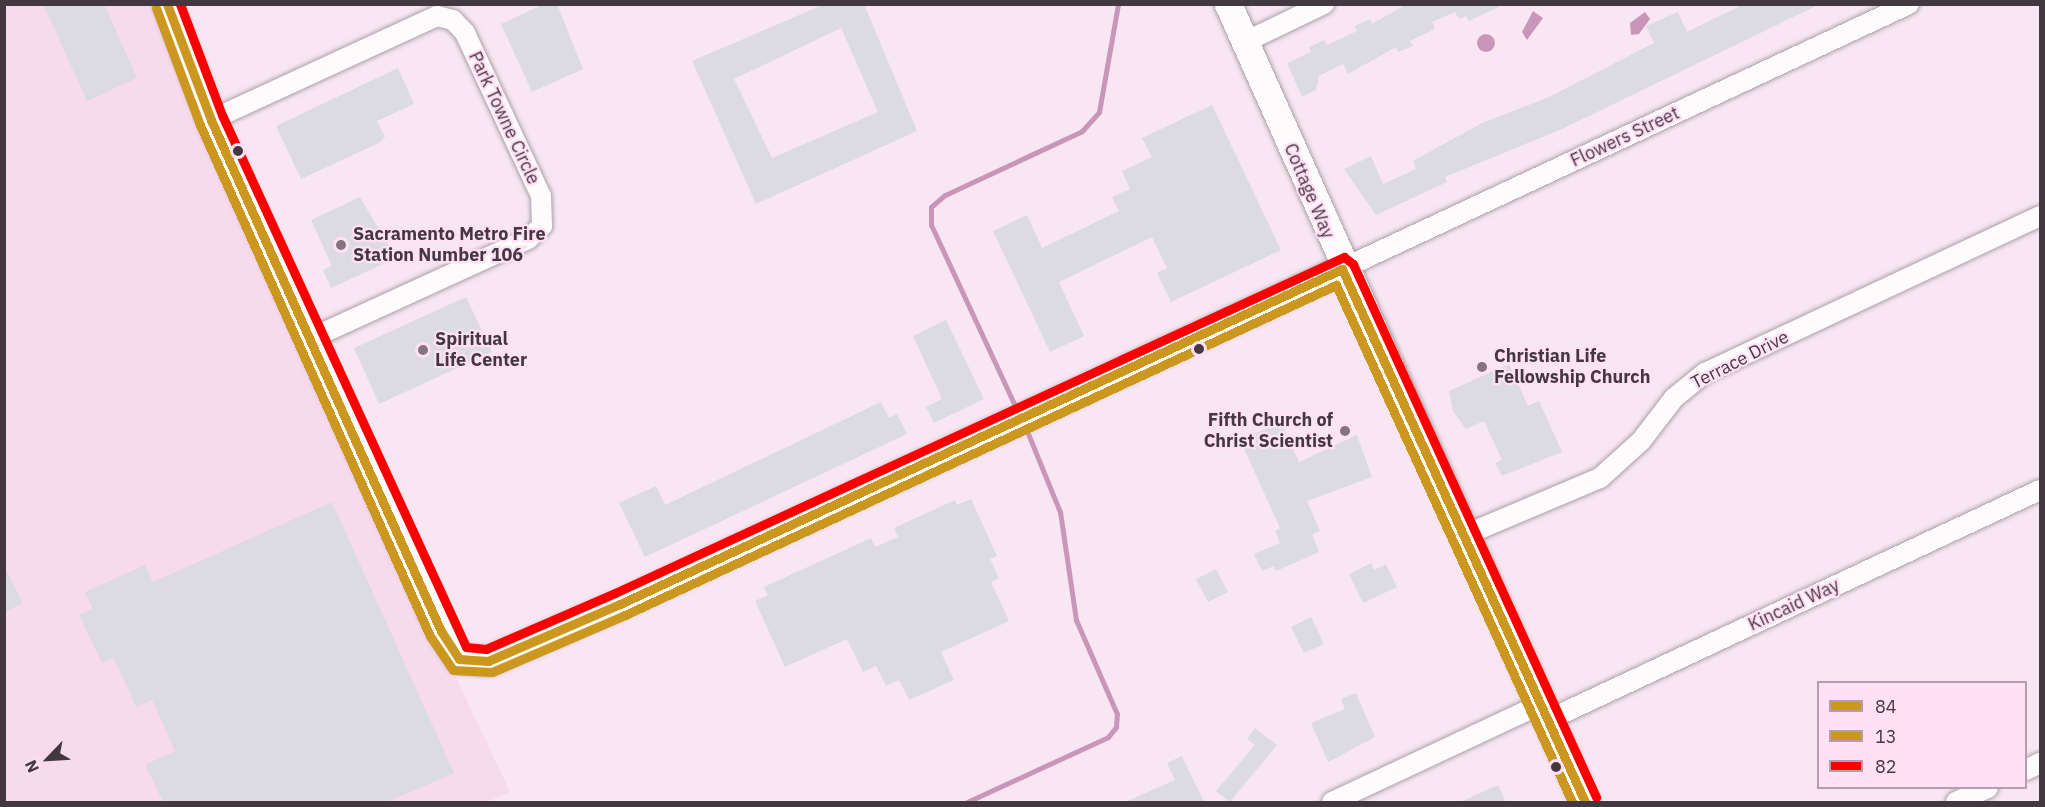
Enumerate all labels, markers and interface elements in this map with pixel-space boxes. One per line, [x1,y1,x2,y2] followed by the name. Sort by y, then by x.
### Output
[464,48,544,188] street label: Park Towne Circle
[1567,102,1683,172] street label: Flowers Street
[1279,140,1339,242] street label: Cottage Way
[232,145,244,157] unlabelled marker
[353,224,546,266] place label: Sacramento Metro Fire Station Number 106
[334,238,348,252] marker: Sacramento Metro Fire Station Number 106
[1688,326,1792,394] street label: Terrace Drive
[435,329,527,372] place label: Spiritual Life Center
[416,343,430,357] marker: Spiritual Life Center
[1193,343,1205,355] unlabelled marker
[1494,346,1650,388] place label: Christian Life Fellowship Church
[1475,360,1489,374] marker: Christian Life Fellowship Church
[1204,410,1333,452] place label: Fifth Church of Christ Scientist
[1338,424,1352,438] marker: Fifth Church of Christ Scientist
[1745,574,1843,636] street label: Kincaid Way
[1817,681,2027,789] legend
[1875,695,1897,718] text: 84
[1875,725,1897,748] text: 13
[18,729,78,789] north arrow
[1875,755,1897,778] text: 82
[20,757,43,776] text: N
[1550,761,1562,773] unlabelled marker

